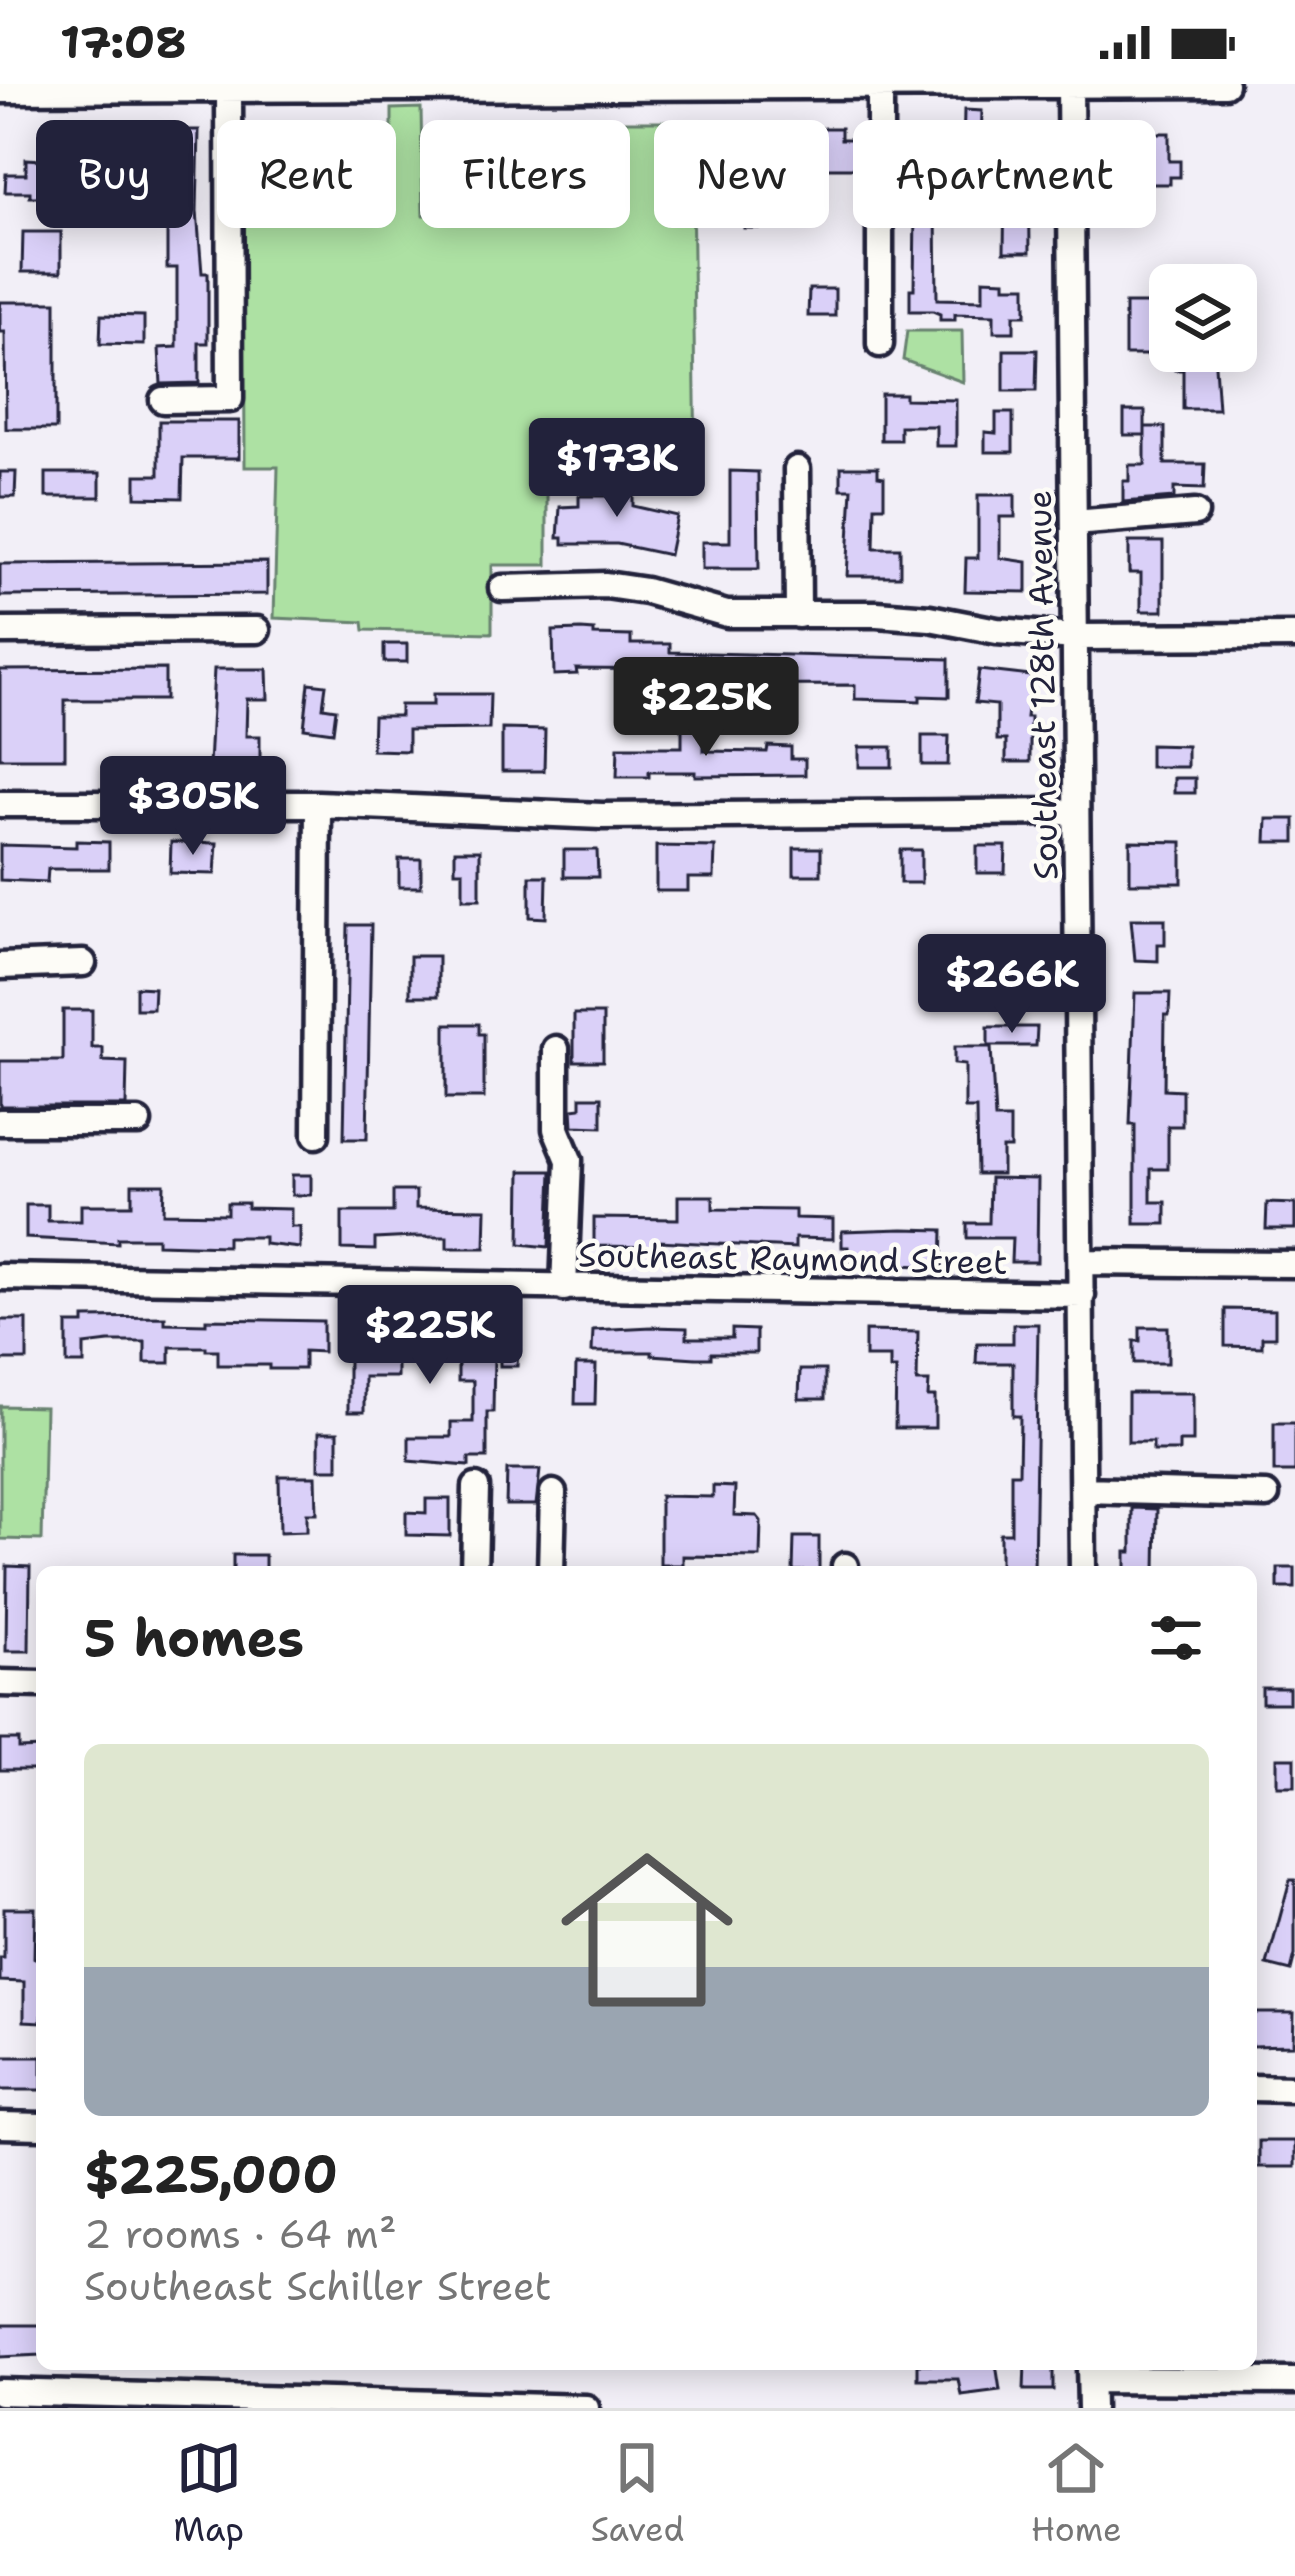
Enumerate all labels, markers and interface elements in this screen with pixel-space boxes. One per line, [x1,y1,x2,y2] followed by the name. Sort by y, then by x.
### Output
[60,12,187,72] text: 17:08
[36,120,193,228] chip: Buy
[217,120,396,228] chip: Rent
[420,120,630,228] chip: Filters
[654,120,829,228] chip: New
[853,120,1156,228] chip: Apartment
[1149,264,1257,372] map controls
[1149,264,1257,372] button: layers
[533,418,701,520] pin: $173K
[556,431,678,483] text: $173K
[1017,490,1068,880] street label: Southeast 128th Avenue
[622,657,790,759] pin: $225K
[641,670,771,722] text: $225K
[109,756,277,858] pin: $305K
[127,769,259,821] text: $305K
[928,934,1096,1036] pin: $266K
[945,947,1079,999] text: $266K
[578,1232,1008,1285] street label: Southeast Raymond Street
[346,1285,514,1387] pin: $225K
[365,1298,495,1350] text: $225K
[84,1604,304,1672] text: 5 homes
[1143,1605,1209,1671] icon: filters
[539,1822,755,2038] icon: home
[84,2140,338,2208] text: $225,000
[84,2208,397,2260] text: 2 rooms · 64 m²
[84,2260,552,2312] text: Southeast Schiller Street
[173,2435,244,2552] tab: Map
[591,2435,684,2552] tab: Saved
[1031,2435,1122,2552] tab: Home

